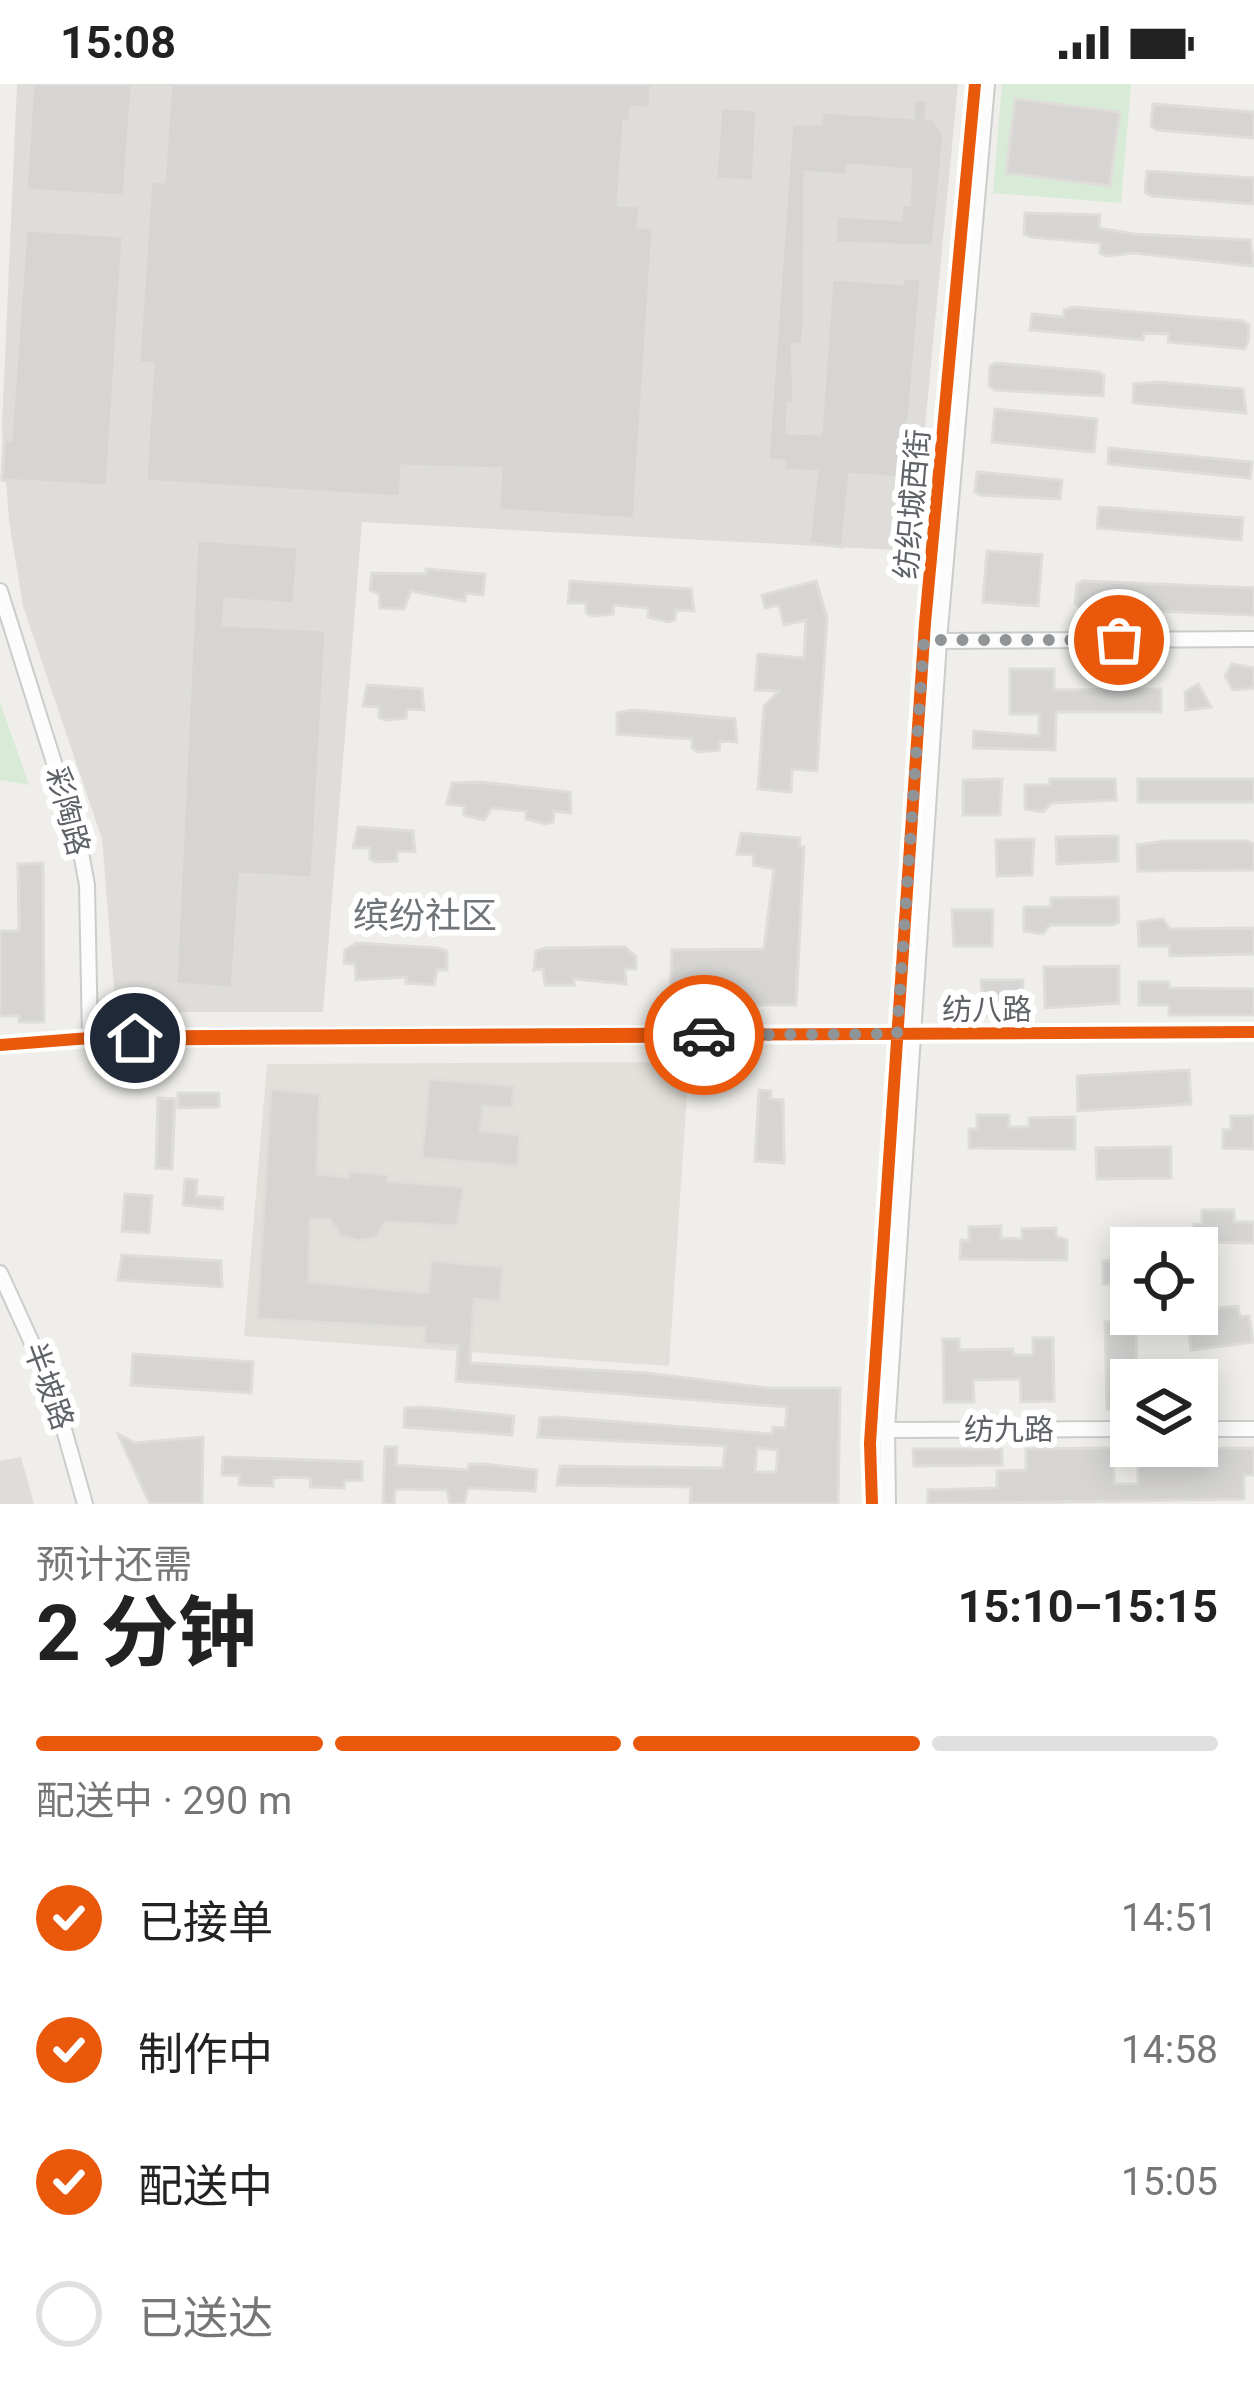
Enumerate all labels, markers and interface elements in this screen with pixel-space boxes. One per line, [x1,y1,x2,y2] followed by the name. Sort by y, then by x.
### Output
[60,16,176,69] text: 15:08
[888,428,936,580] street label: 纺织城西街
[1068,589,1170,691] pin
[1086,607,1152,673] icon: bag
[39,763,97,859] street label: 彩陶路
[353,895,497,937] district label: 缤纷社区
[644,975,764,1095] courier
[84,987,186,1089] pin
[942,992,1032,1027] street label: 纺八路
[671,1002,737,1068] icon: car
[102,1005,168,1071] icon: home
[1110,1227,1218,1467] map controls
[1110,1227,1218,1335] button: locate
[17,1338,81,1434] street label: 半坡路
[1110,1359,1218,1467] button: layers
[964,1412,1054,1447] street label: 纺九路
[36,1542,192,1588] text: 预计还需
[958,1580,1218,1633] text: 15:10–15:15
[36,1588,256,1679] text: 2 分钟
[36,1778,292,1824] text: 配送中 · 290 m
[36,1885,102,1951] icon: check
[1121,1895,1218,1941] text: 14:51
[138,1896,273,1949] text: 已接单
[36,2017,102,2083] icon: check
[1121,2027,1218,2073] text: 14:58
[138,2028,273,2081] text: 制作中
[36,2149,102,2215] icon: check
[1121,2159,1218,2205] text: 15:05
[138,2160,273,2213] text: 配送中
[138,2292,273,2345] text: 已送达

